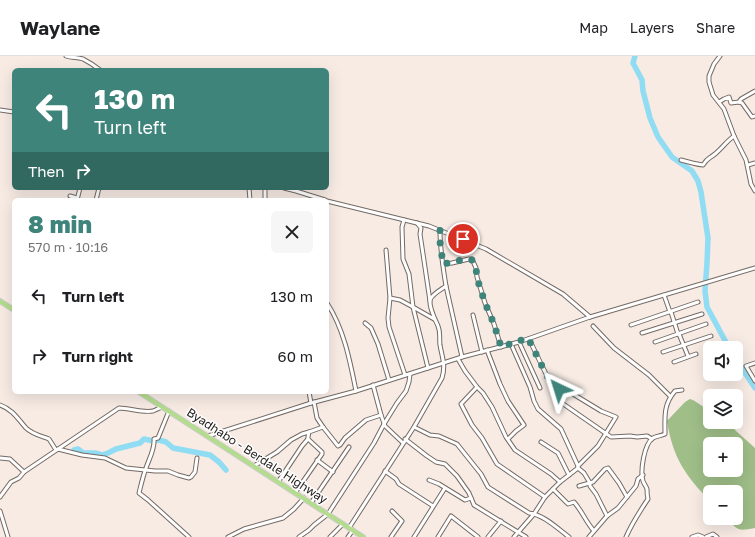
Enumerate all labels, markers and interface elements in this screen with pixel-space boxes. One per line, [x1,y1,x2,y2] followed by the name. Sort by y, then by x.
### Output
[20,16,100,39] text: Waylane
[579,19,608,36] text: Map
[630,19,674,36] text: Layers
[696,19,735,36] text: Share
[94,82,175,115] text: 130 m
[28,84,80,136] icon: left
[94,116,167,138] text: Turn left
[72,160,94,182] icon: right
[28,162,64,180] text: Then
[28,209,92,238] text: 8 min
[271,211,313,253] button: close
[446,222,480,256] pin
[452,228,474,250] icon: arrive
[28,239,108,255] text: 570 m · 10:16
[28,285,50,307] icon: left
[62,287,124,305] text: Turn left
[271,287,313,305] text: 130 m
[703,341,743,525] map controls
[703,341,743,381] button: sound
[28,345,50,367] icon: right
[62,347,133,365] text: Turn right
[278,347,313,365] text: 60 m
[538,368,580,410] position arrow
[703,389,743,429] button: layers
[184,404,331,507] street label: Byadhabo - Berdale Highway
[703,437,743,477] button: +
[703,485,743,525] button: −

